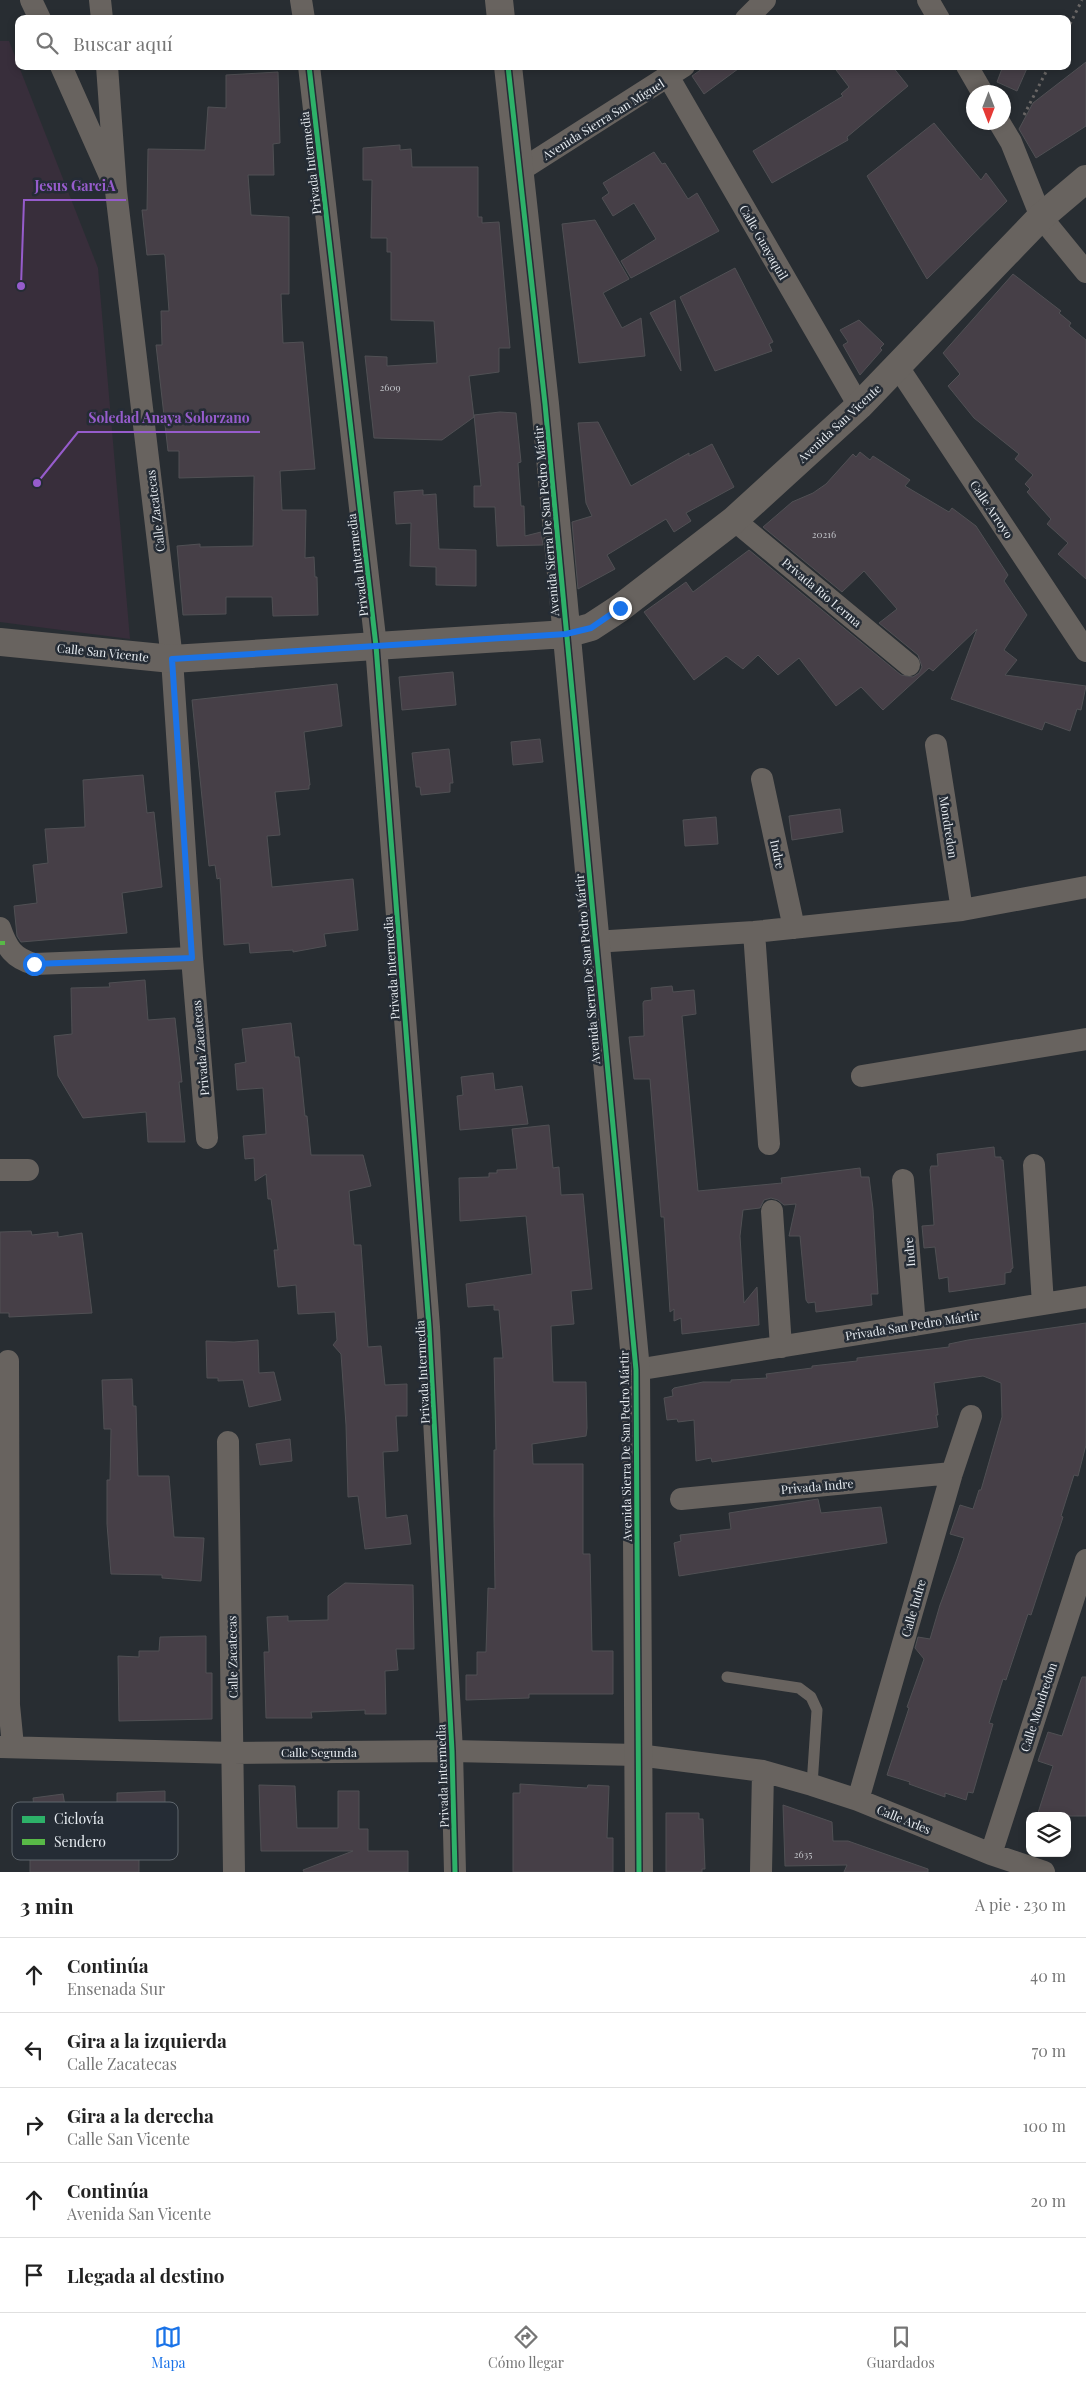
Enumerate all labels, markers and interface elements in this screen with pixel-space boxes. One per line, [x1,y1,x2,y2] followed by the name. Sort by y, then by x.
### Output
[15,15,1071,70] search box
[33,29,61,57] icon: search
[73,30,173,56] text: Buscar aquí
[538,75,667,164] street label: Avenida Sierra San Miguel
[966,85,1011,130] north arrow
[296,111,324,215] street label: Privada Intermedia
[24,171,126,200] callout: Jesus GarciA
[33,176,116,195] text: Jesus GarciA
[736,202,792,283] street label: Calle Guayaquil
[379,380,401,394] house number: 2609
[793,380,884,466] street label: Avenida San Vicente
[78,403,260,432] callout: Soledad Anaya Solorzano
[88,408,250,427] text: Soledad Anaya Solorzano
[530,424,562,618] street label: Avenida Sierra De San Pedro Mártir
[142,469,168,553] street label: Calle Zacatecas
[967,477,1017,541] street label: Calle Arroyo
[343,513,371,617] street label: Privada Intermedia
[812,527,836,541] house number: 20216
[779,554,865,630] street label: Privada Río Lerma
[609,597,632,620] route end
[56,639,150,665] street label: Calle San Vicente
[936,795,962,859] street label: Mondredon
[767,838,789,870] street label: Indre
[571,872,603,1066] street label: Avenida Sierra De San Pedro Mártir
[379,916,403,1020] street label: Privada Intermedia
[23,953,46,976] route start
[188,1000,212,1096] street label: Privada Zacatecas
[900,1237,918,1267] street label: Indre
[844,1306,981,1343] street label: Privada San Pedro Mártir
[411,1320,433,1424] street label: Privada Intermedia
[615,1350,635,1543] street label: Avenida Sierra De San Pedro Mártir
[780,1475,854,1497] street label: Privada Indre
[897,1577,929,1639] street label: Calle Indre
[223,1616,241,1698] street label: Calle Zacatecas
[1016,1660,1060,1754] street label: Calle Mondredon
[432,1724,452,1828] street label: Privada Intermedia
[281,1744,357,1760] street label: Calle Segunda
[875,1801,933,1837] street label: Calle Arles
[12,1802,178,1860] legend
[54,1809,104,1828] text: Ciclovía
[1026,1812,1071,1857] map controls
[1026,1812,1071,1857] button: layers
[54,1832,106,1851] text: Sendero
[794,1847,812,1861] house number: 2635
[20,1891,74,1919] text: 3 min
[975,1894,1066,1915] text: A pie · 230 m
[67,1952,149,1978] text: Continúa
[20,1961,48,1989] icon: ahead
[1030,1965,1066,1986] text: 40 m
[67,1978,165,1999] text: Ensenada Sur
[67,2027,227,2053] text: Gira a la izquierda
[20,2036,48,2064] icon: left
[1032,2040,1066,2061] text: 70 m
[67,2053,177,2074] text: Calle Zacatecas
[67,2102,214,2128] text: Gira a la derecha
[20,2111,48,2139] icon: right
[1023,2115,1066,2136] text: 100 m
[67,2128,190,2149] text: Calle San Vicente
[67,2177,149,2203] text: Continúa
[20,2186,48,2214] icon: ahead
[1031,2190,1066,2211] text: 20 m
[67,2203,211,2224] text: Avenida San Vicente
[20,2261,48,2289] icon: arrive
[67,2262,225,2288] text: Llegada al destino
[151,2323,186,2372] tab: Mapa
[488,2323,564,2372] tab: Cómo llegar
[867,2323,935,2372] tab: Guardados

